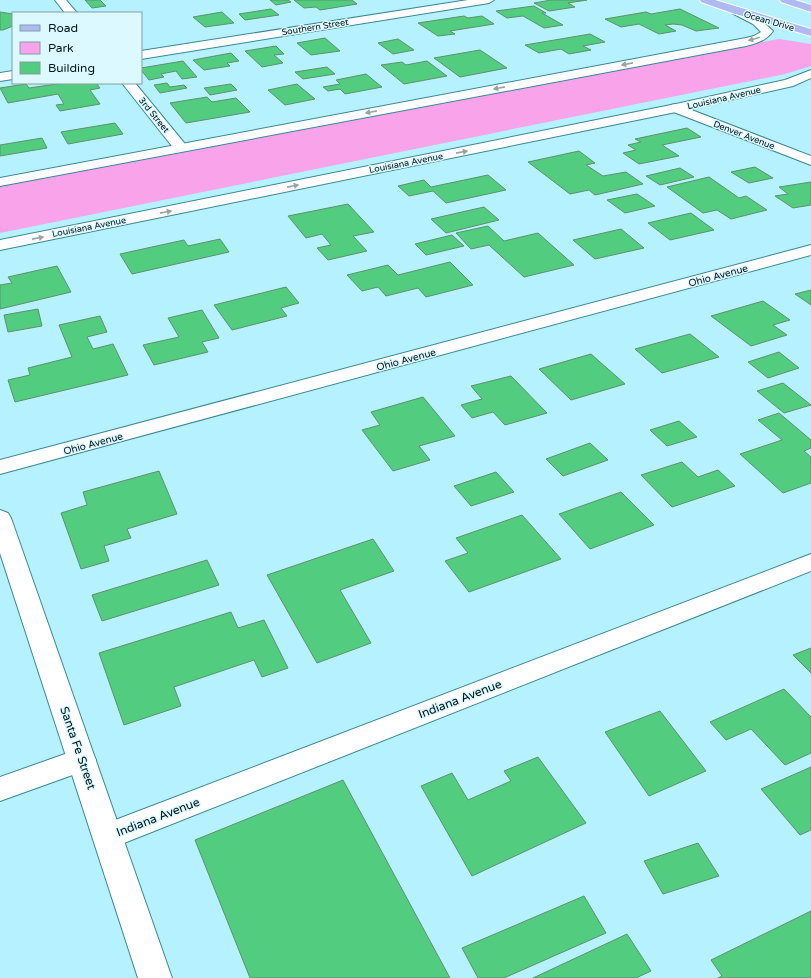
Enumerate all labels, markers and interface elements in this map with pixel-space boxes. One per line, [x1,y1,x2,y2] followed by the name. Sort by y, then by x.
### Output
[742,9,795,34] street label: Ocean Drive
[12,12,142,84] legend
[281,17,350,38] street label: Southern Street
[48,21,78,35] text: Road
[748,36,760,42] one-way arrow
[48,41,74,55] text: Park
[48,61,95,75] text: Building
[621,61,633,67] one-way arrow
[493,85,505,91] one-way arrow
[686,85,762,112] street label: Louisiana Avenue
[136,95,172,136] street label: 3rd Street
[365,109,377,115] one-way arrow
[712,119,776,152] street label: Denver Avenue
[455,149,468,155] one-way arrow
[368,151,444,176] street label: Louisiana Avenue
[287,183,299,189] one-way arrow
[159,208,172,214] one-way arrow
[51,215,127,240] street label: Louisiana Avenue
[32,234,44,240] one-way arrow
[687,262,750,290] street label: Ohio Avenue
[375,346,438,374] street label: Ohio Avenue
[62,430,125,458] street label: Ohio Avenue
[416,677,504,721] street label: Indiana Avenue
[57,705,99,792] street label: Santa Fe Street
[114,795,202,839] street label: Indiana Avenue

